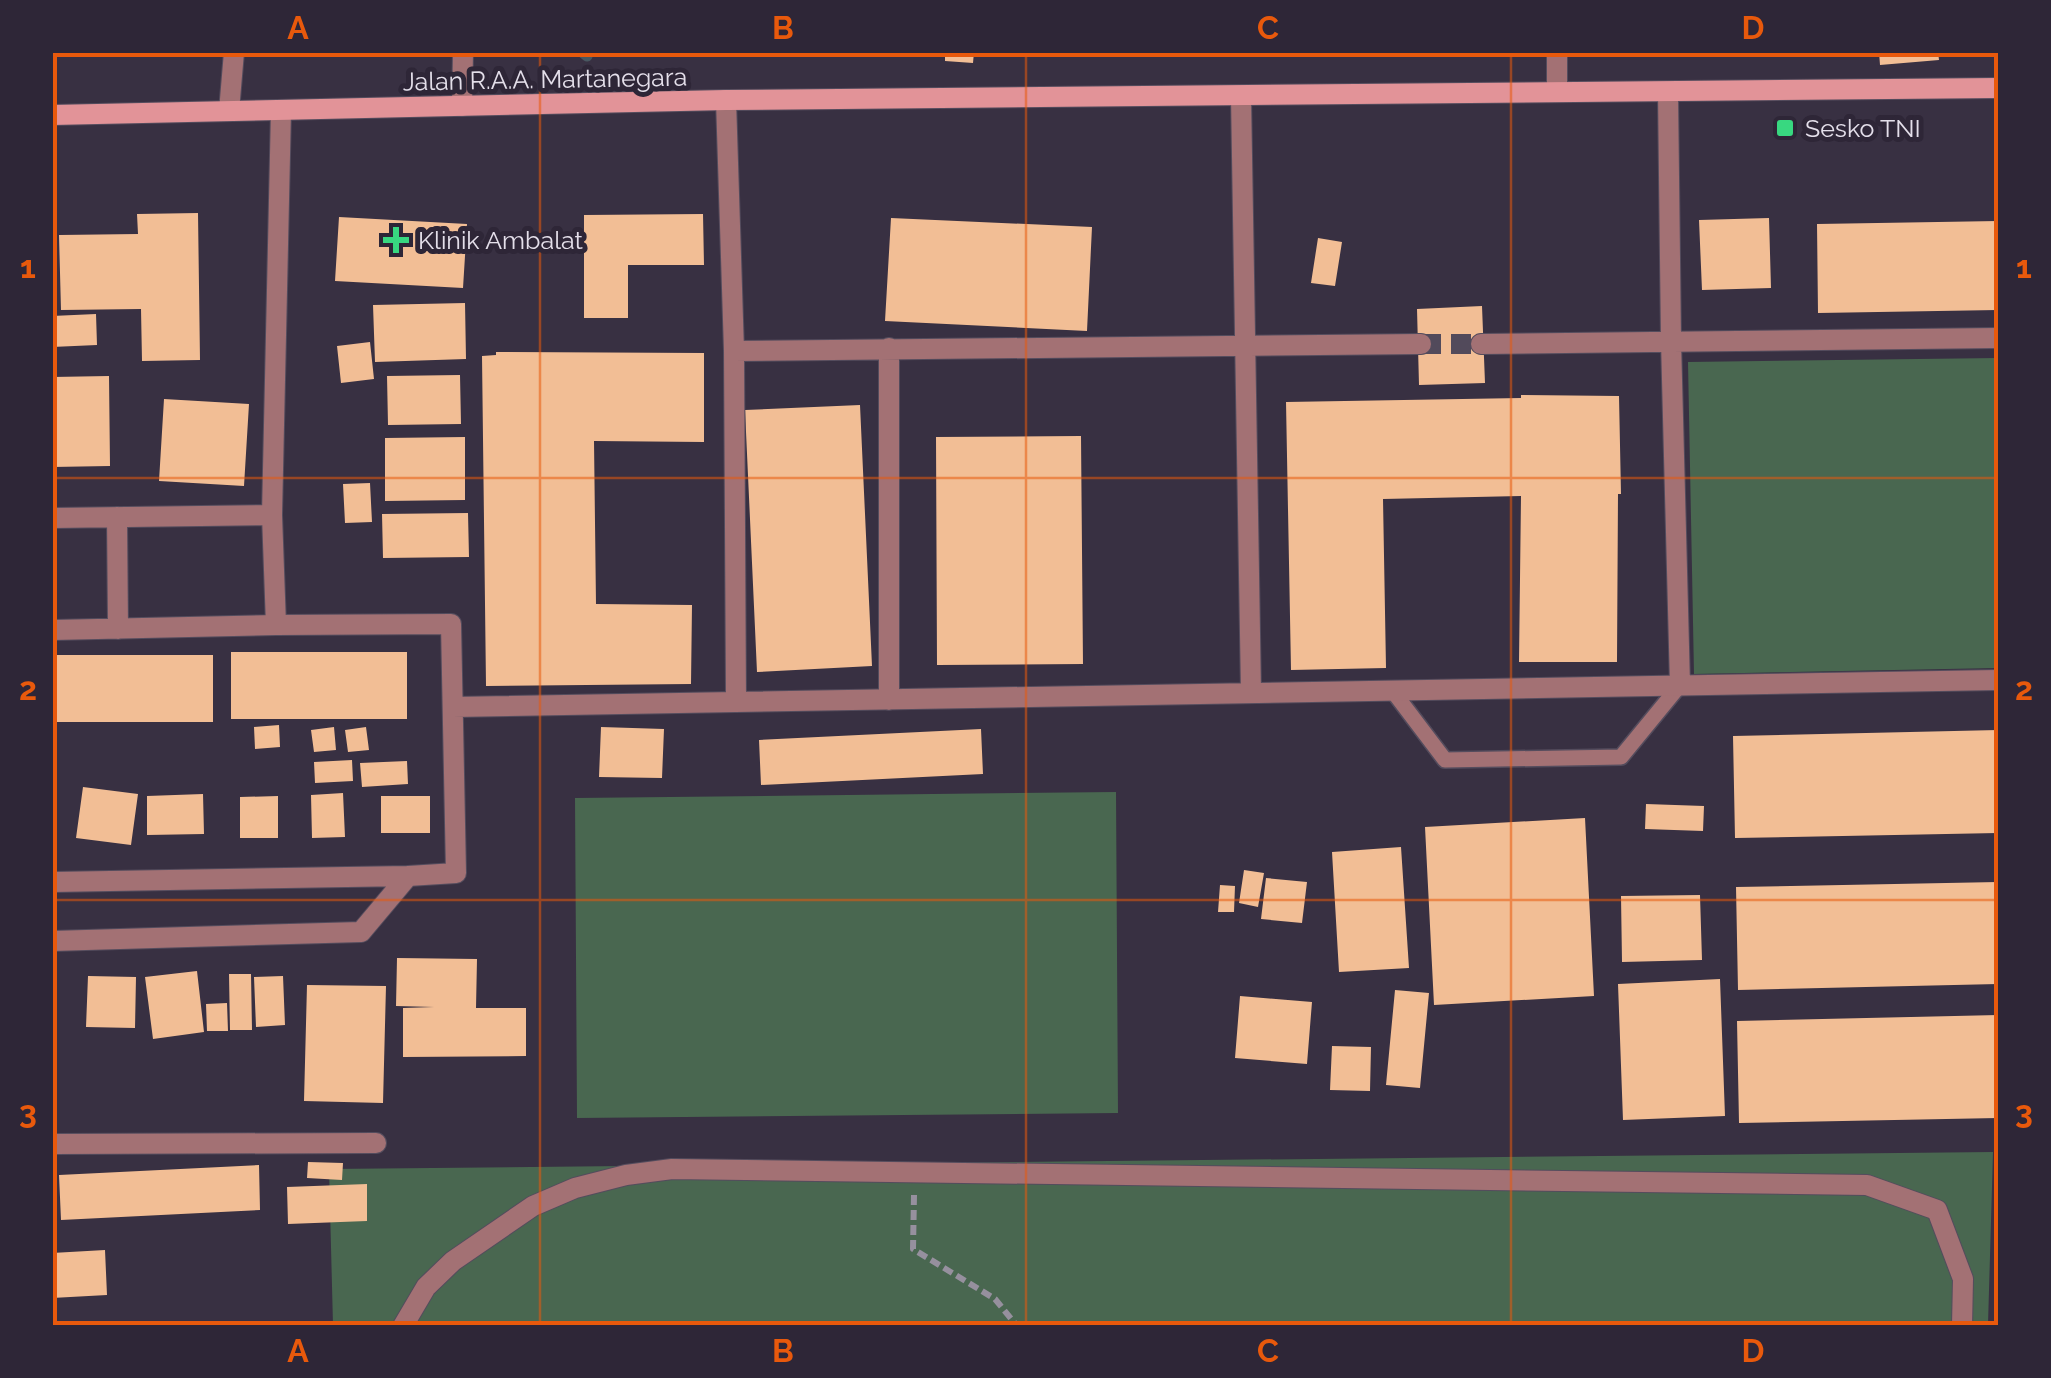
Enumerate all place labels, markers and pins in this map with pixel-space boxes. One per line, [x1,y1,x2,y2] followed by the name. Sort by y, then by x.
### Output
[1805,113,1921,143] place label: Sesko TNI
[1774,117,1796,139] marker: Sesko TNI
[418,225,583,255] place label: Klinik Ambalat
[383,227,409,253] marker: Klinik Ambalat

